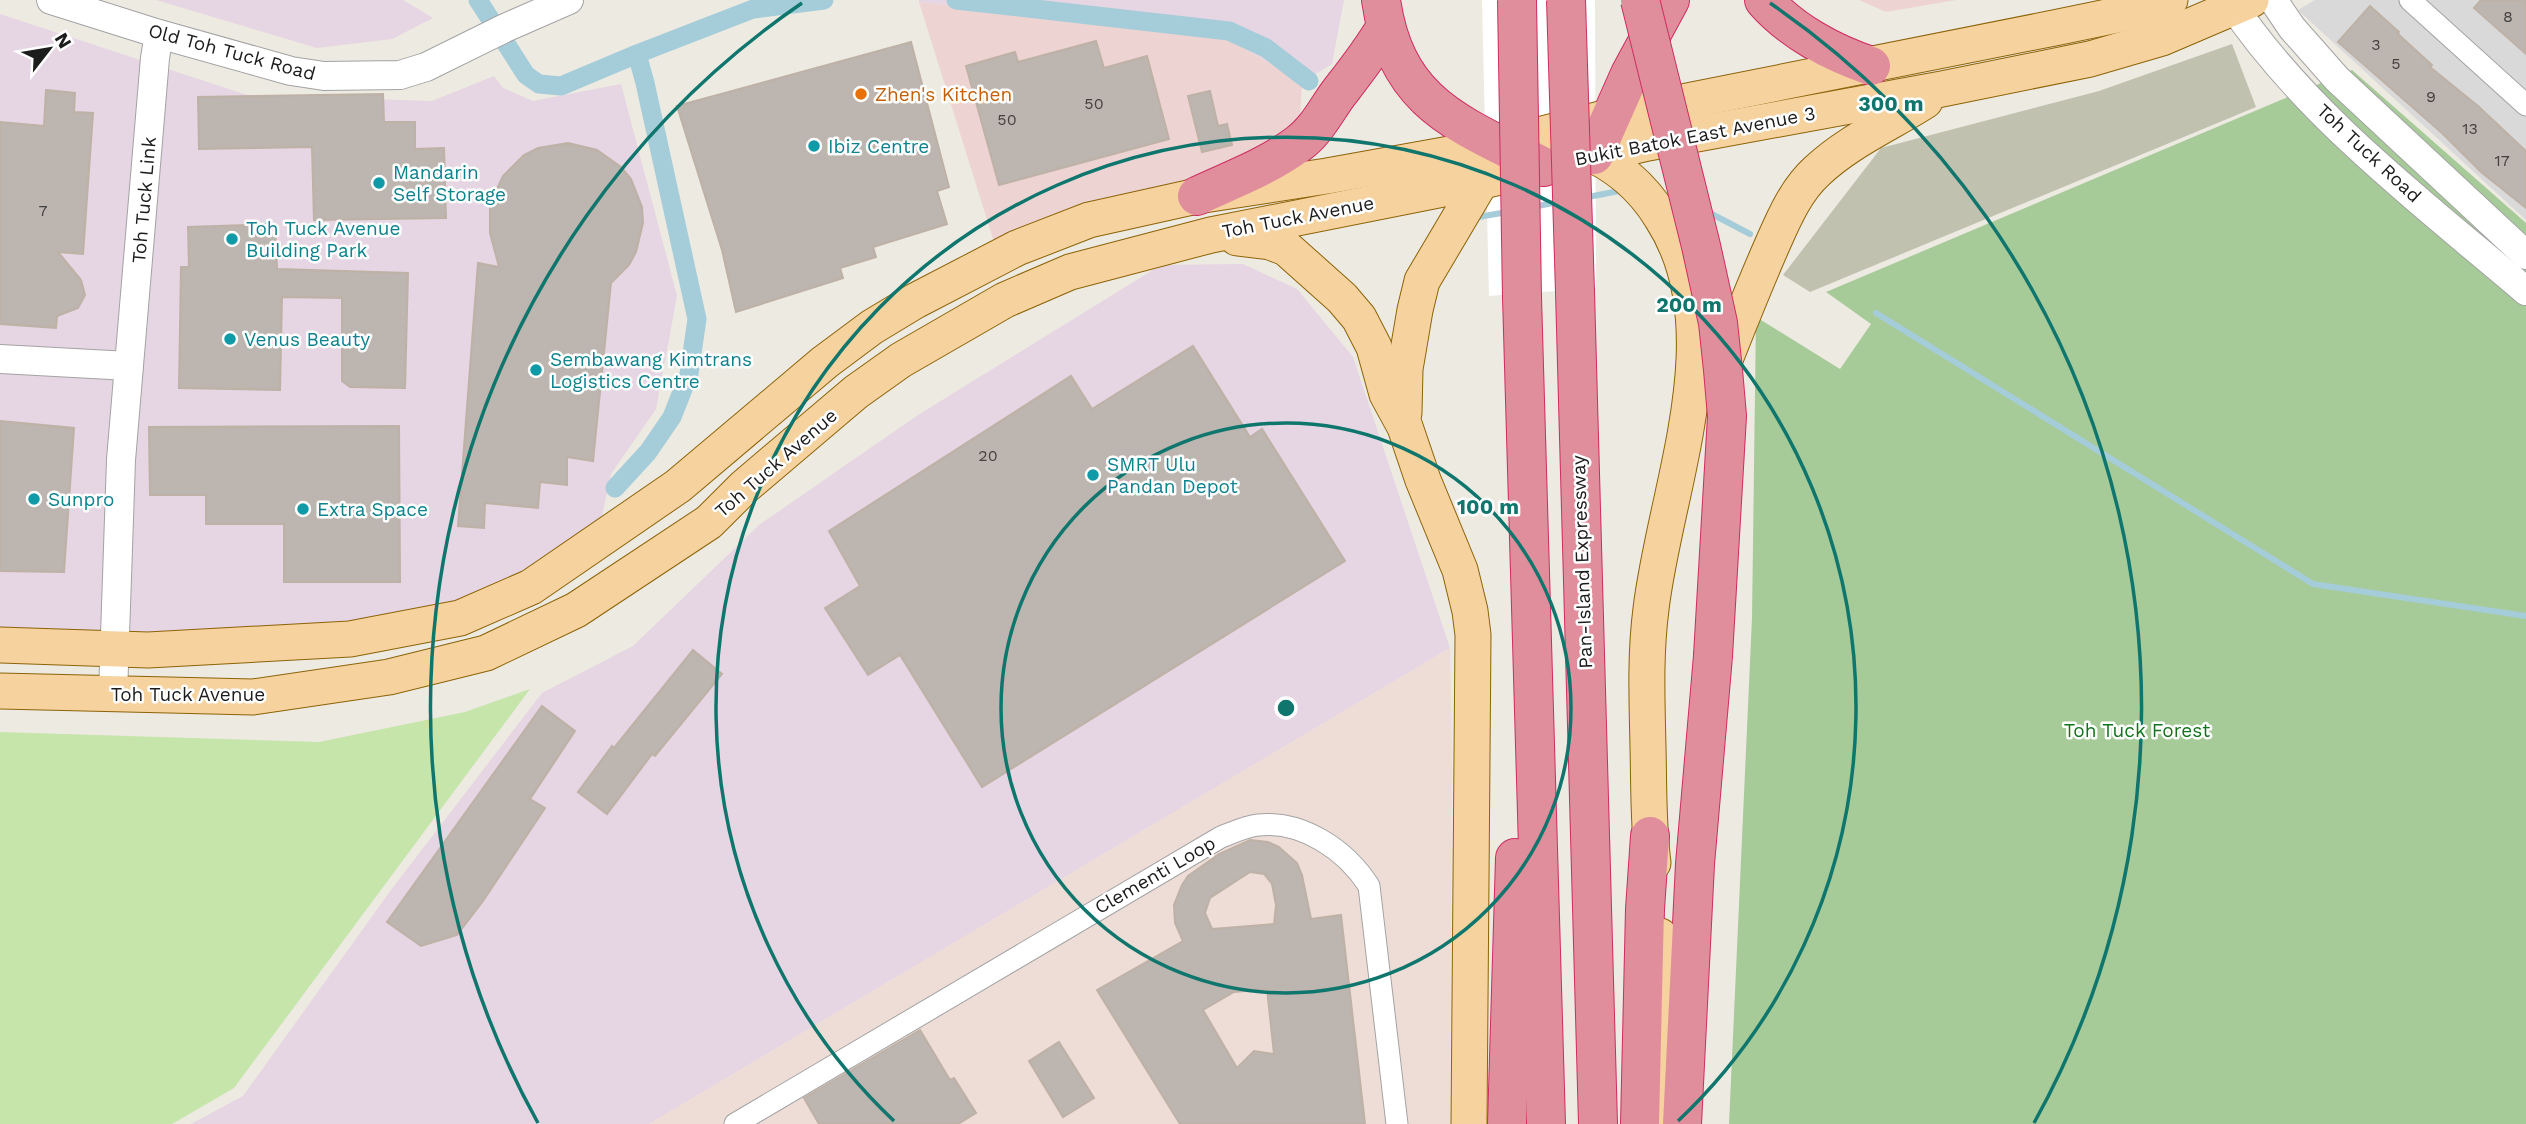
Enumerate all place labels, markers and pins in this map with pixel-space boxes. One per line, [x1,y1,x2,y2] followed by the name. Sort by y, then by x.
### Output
[875,83,1012,106] place label: Zhen's Kitchen
[853,86,869,102] marker: Zhen's Kitchen
[828,135,929,158] place label: Ibiz Centre
[806,138,822,154] marker: Ibiz Centre
[393,161,506,206] place label: Mandarin Self Storage
[371,175,387,191] marker: Mandarin Self Storage
[246,217,400,262] place label: Toh Tuck Avenue Building Park
[224,231,240,247] marker: Toh Tuck Avenue Building Park
[244,328,370,351] place label: Venus Beauty
[222,331,238,347] marker: Venus Beauty
[550,348,752,393] place label: Sembawang Kimtrans Logistics Centre
[528,362,544,378] marker: Sembawang Kimtrans Logistics Centre
[1107,453,1238,498] place label: SMRT Ulu Pandan Depot
[1085,467,1101,483] marker: SMRT Ulu Pandan Depot
[48,488,114,511] place label: Sunpro
[26,491,42,507] marker: Sunpro
[317,498,428,521] place label: Extra Space
[295,501,311,517] marker: Extra Space
[1274,696,1298,720] centre of rings

